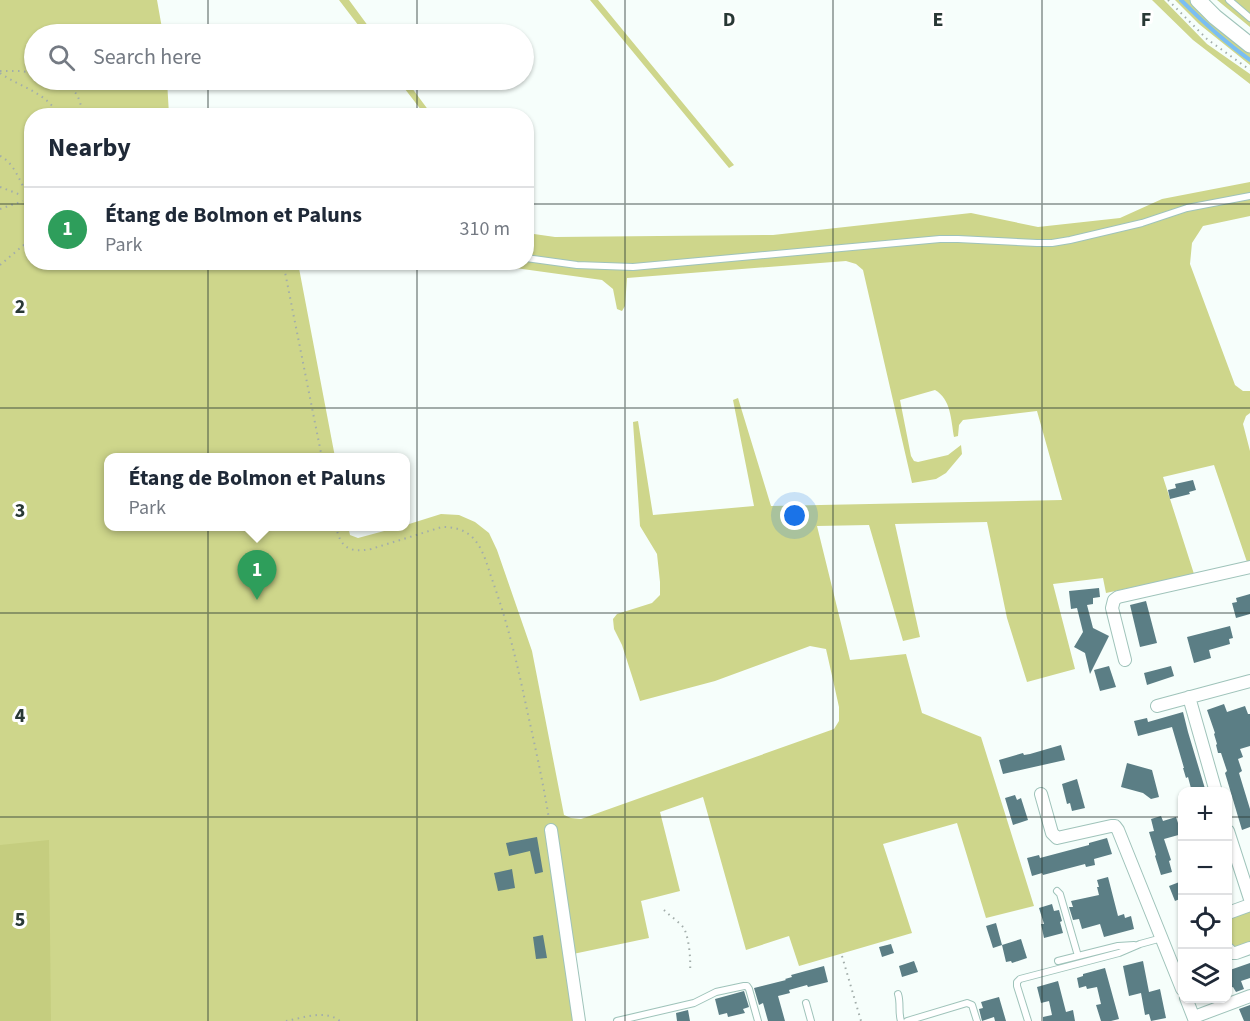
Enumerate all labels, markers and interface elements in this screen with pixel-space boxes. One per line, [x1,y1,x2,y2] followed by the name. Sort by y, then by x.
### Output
[723,6,735,34] text: D
[933,6,943,34] text: E
[1141,6,1151,34] text: F
[24,24,534,90] search box
[45,41,78,74] icon: search
[93,41,201,73] text: Search here
[48,129,131,166] text: Nearby
[105,199,362,231] text: Étang de Bolmon et Paluns
[62,215,73,243] text: 1
[460,215,510,243] text: 310 m
[105,231,142,259] text: Park
[15,293,25,321] text: 2
[104,453,410,531] popup
[128,462,386,494] text: Étang de Bolmon et Paluns
[128,494,166,522] text: Park
[15,497,25,525] text: 3
[780,501,809,530] your location
[238,550,276,600] pin: 1
[15,702,26,730] text: 4
[1178,787,1232,1003] map controls
[1178,787,1232,841] button: +
[1178,841,1232,895] button: −
[1178,895,1232,949] button: locate
[15,906,25,934] text: 5
[1178,949,1232,1003] button: layers

